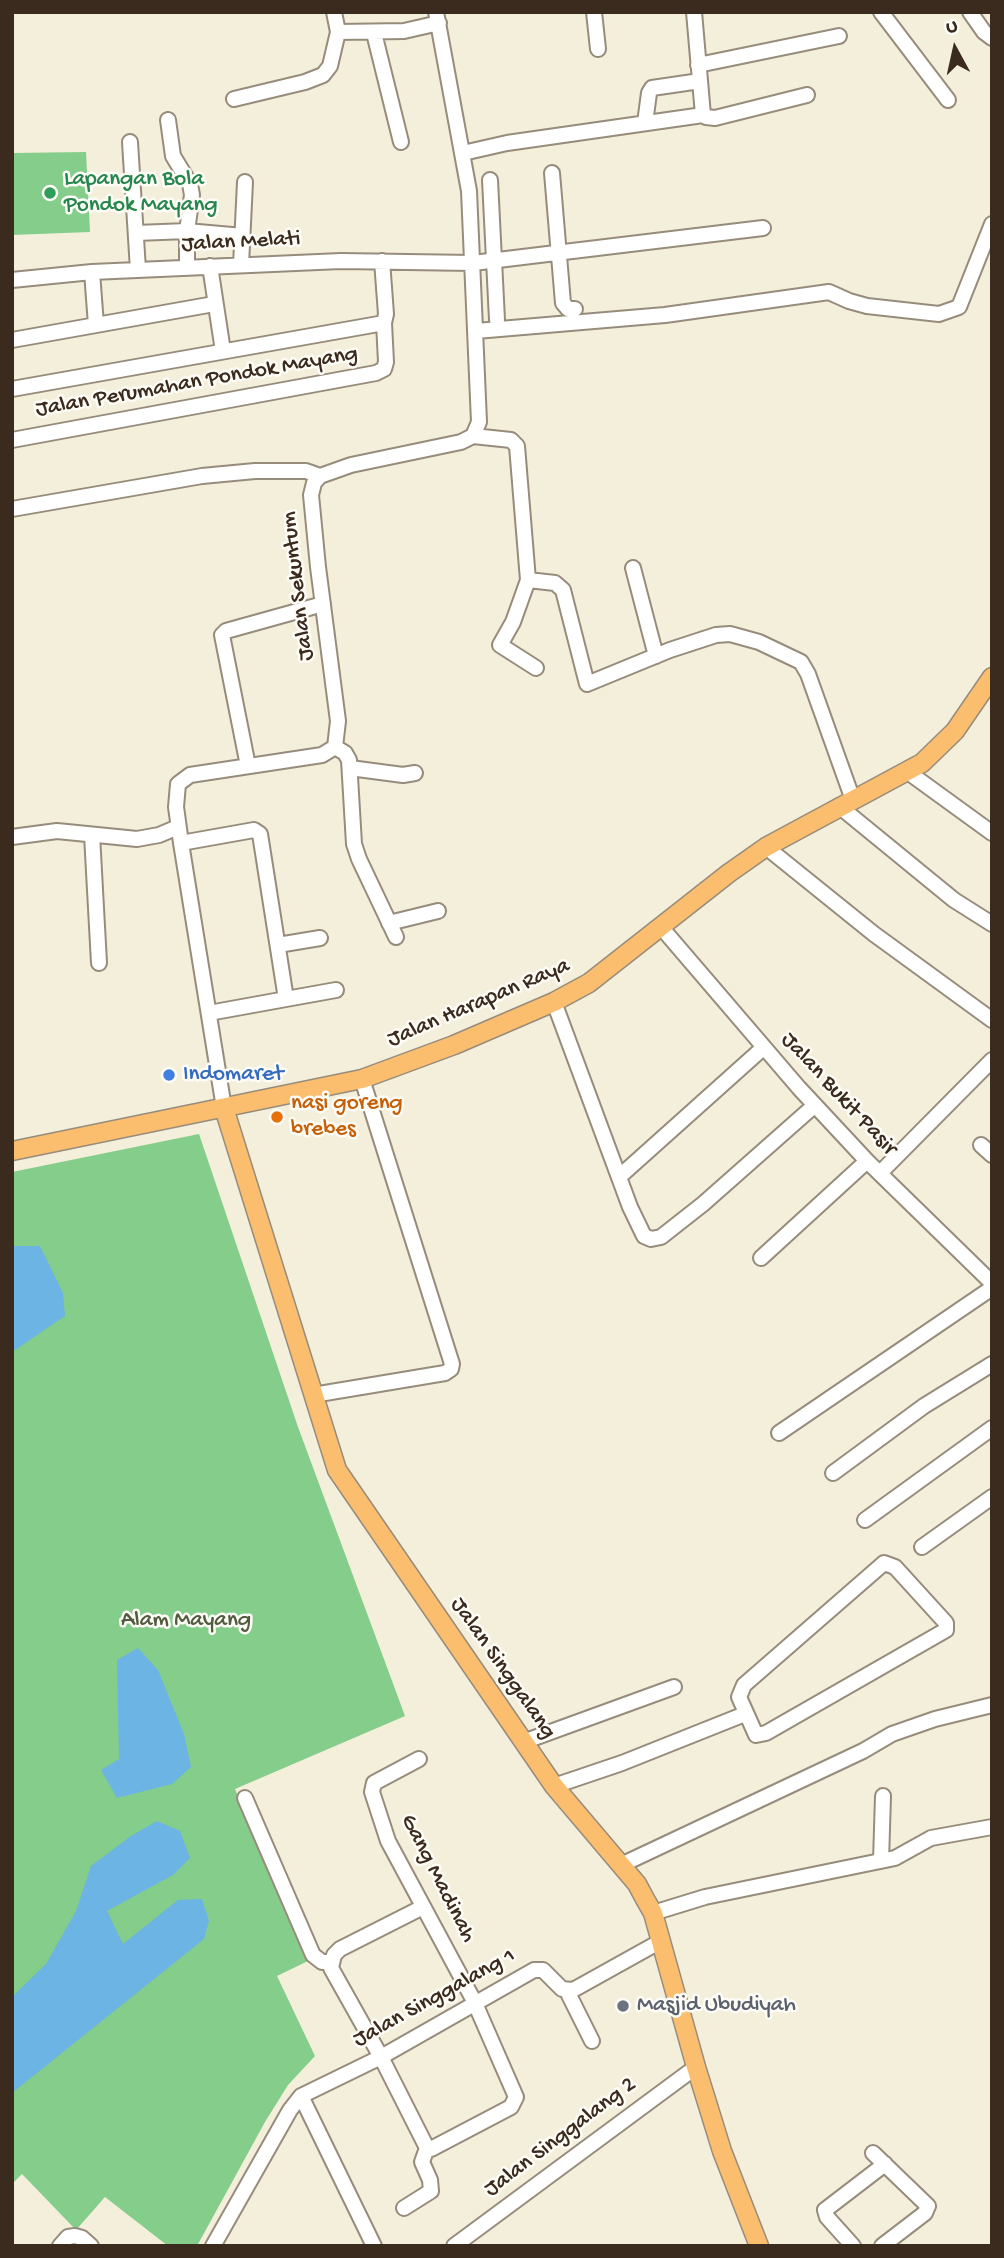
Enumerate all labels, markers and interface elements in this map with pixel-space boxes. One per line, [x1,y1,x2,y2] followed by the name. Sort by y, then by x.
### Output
[920,14,990,84] north arrow
[945,16,959,40] text: U
[64,166,217,220] place label: Lapangan Bola Pondok Mayang
[42,185,58,201] marker: Lapangan Bola Pondok Mayang
[181,226,301,260] street label: Jalan Melati
[34,341,360,425] street label: Jalan Perumahan Pondok Mayang
[276,510,322,662] street label: Jalan Sekuntum
[384,953,574,1055] street label: Jalan Harapan Raya
[774,1028,902,1162] street label: Jalan Bukit Pasir
[183,1061,283,1089] place label: Indomaret
[161,1067,177,1083] marker: Indomaret
[291,1090,403,1144] place label: nasi goreng brebes
[269,1109,285,1125] marker: nasi goreng brebes
[443,1593,561,1745] street label: Jalan Singgalang
[121,1607,251,1635] park label: Alam Mayang
[393,1810,481,1948] street label: Gang Madinah
[349,1943,521,2055] street label: Jalan Singgalang 1
[637,1992,796,2020] place label: Masjid Ubudiyah
[615,1998,631,2014] marker: Masjid Ubudiyah
[480,2072,642,2204] street label: Jalan Singgalang 2

